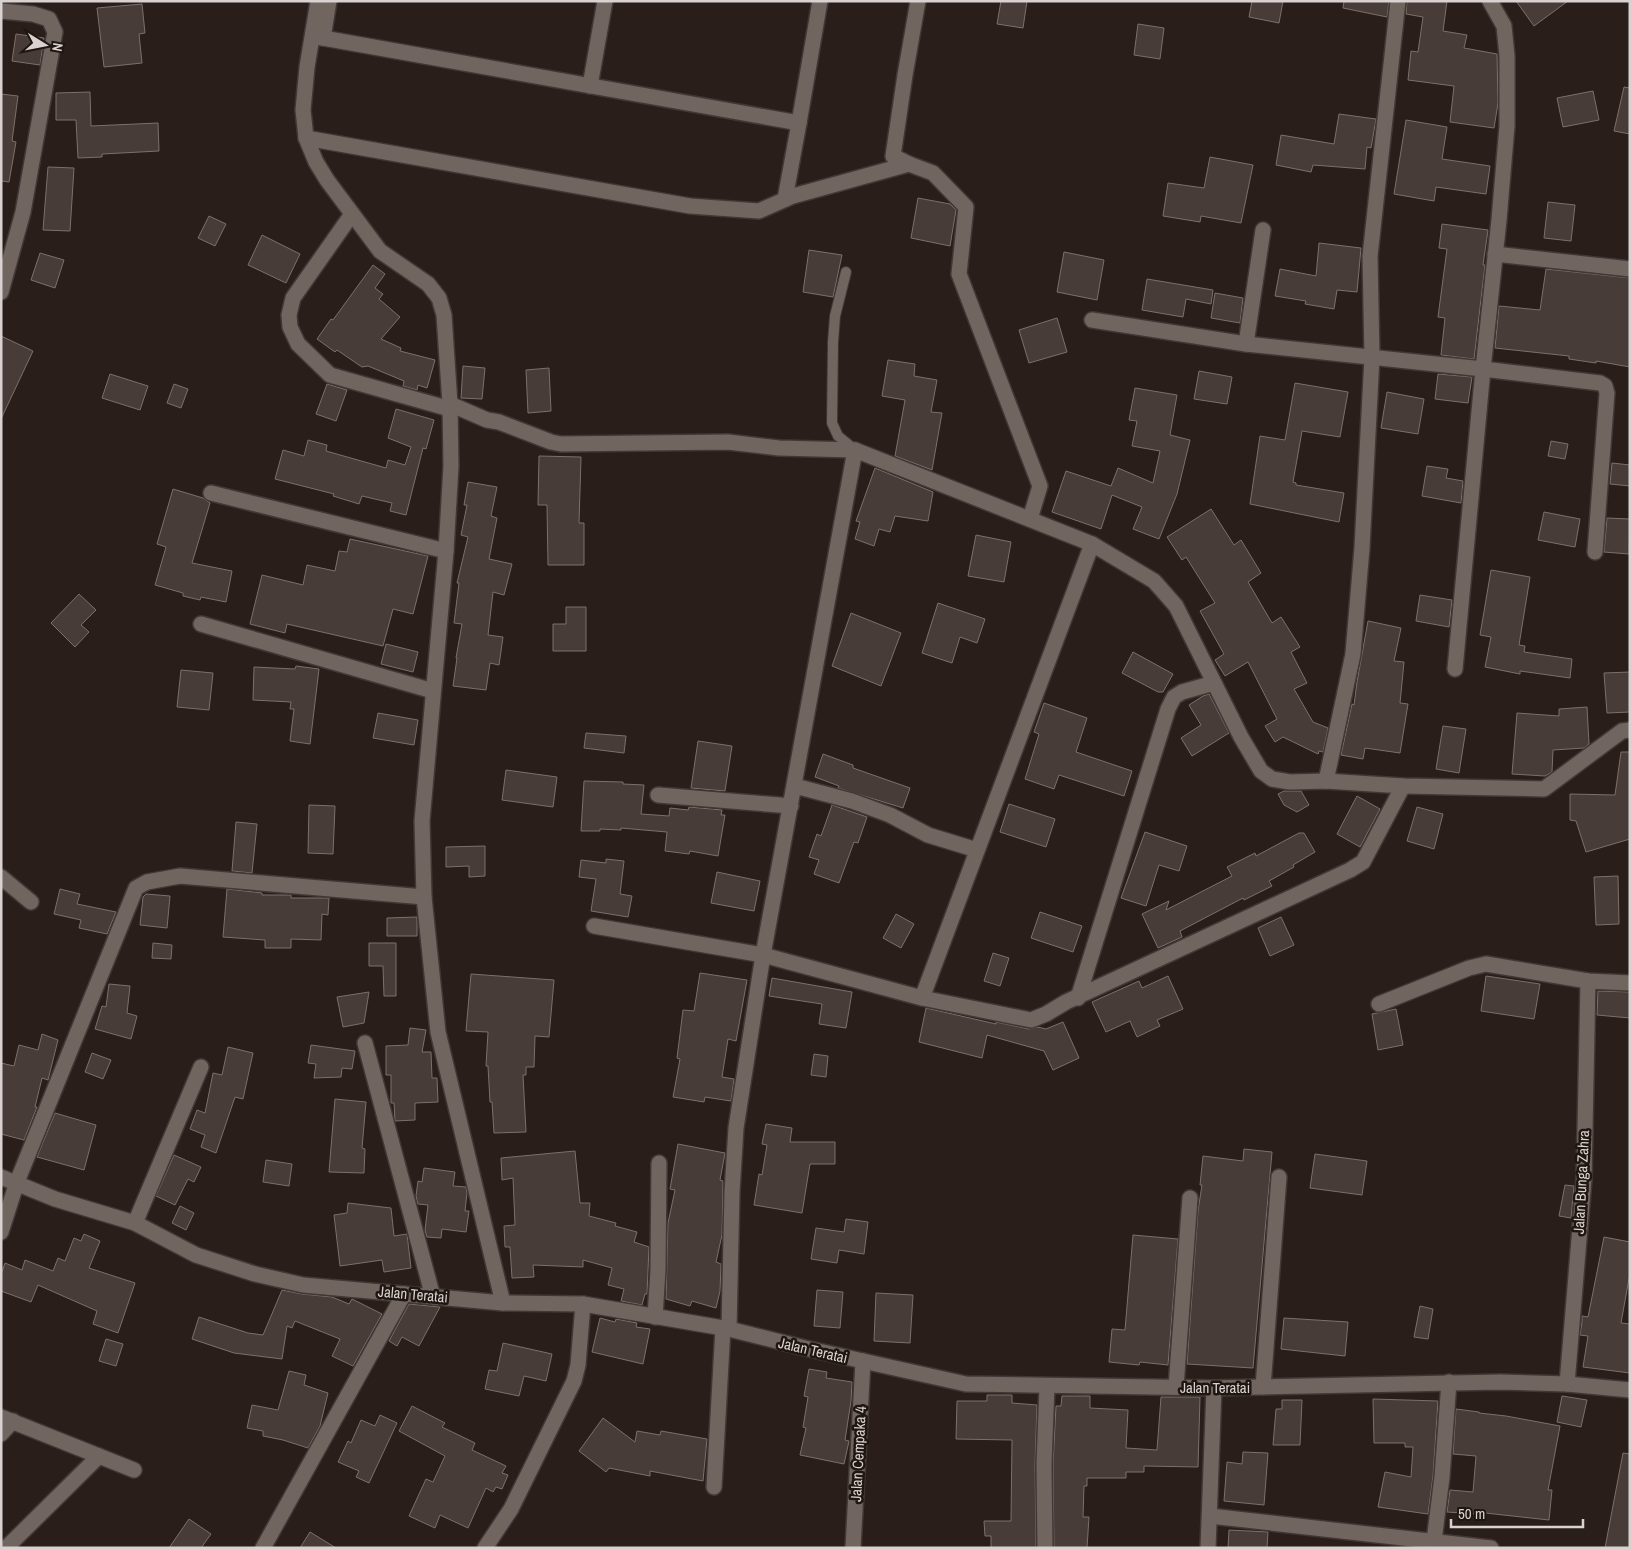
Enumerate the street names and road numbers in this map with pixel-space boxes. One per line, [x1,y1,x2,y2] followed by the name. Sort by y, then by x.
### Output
[1568,1129,1594,1234] street label: Jalan Bunga Zahra
[377,1280,449,1308] street label: Jalan Teratai
[776,1332,850,1368] street label: Jalan Teratai
[1180,1377,1250,1398] street label: Jalan Teratai
[845,1406,871,1502] street label: Jalan Cempaka 4

